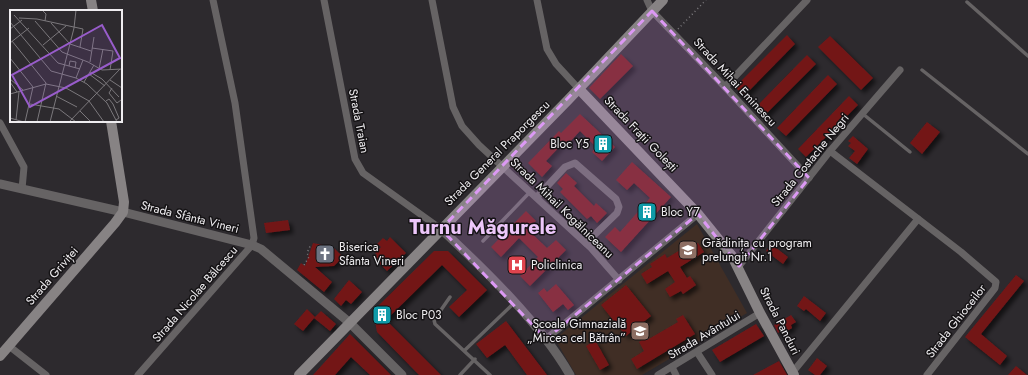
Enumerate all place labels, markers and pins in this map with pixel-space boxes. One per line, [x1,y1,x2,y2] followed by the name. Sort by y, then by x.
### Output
[592,133,614,155] building icon: Bloc Y5
[550,135,589,153] place label: Bloc Y5
[636,201,658,223] building icon: Bloc Y7
[661,203,700,221] place label: Bloc Y7
[702,234,812,266] place label: Grădinița cu program prelungit Nr.1
[339,238,404,270] place label: Biserica Sfânta Vineri
[677,239,699,261] school or university icon: Grădinița cu program prelungit Nr.1
[314,243,336,265] church icon: Biserica Sfânta Vineri
[506,254,528,276] hospital icon: Policlinica
[531,256,582,274] place label: Policlinica
[371,304,393,326] building icon: Bloc P03
[396,306,442,324] place label: Bloc P03
[527,315,626,347] place label: Școala Gimnazială „Mircea cel Bătrân”
[629,320,651,342] school or university icon: Școala Gimnazială „Mircea cel Bătrân”

